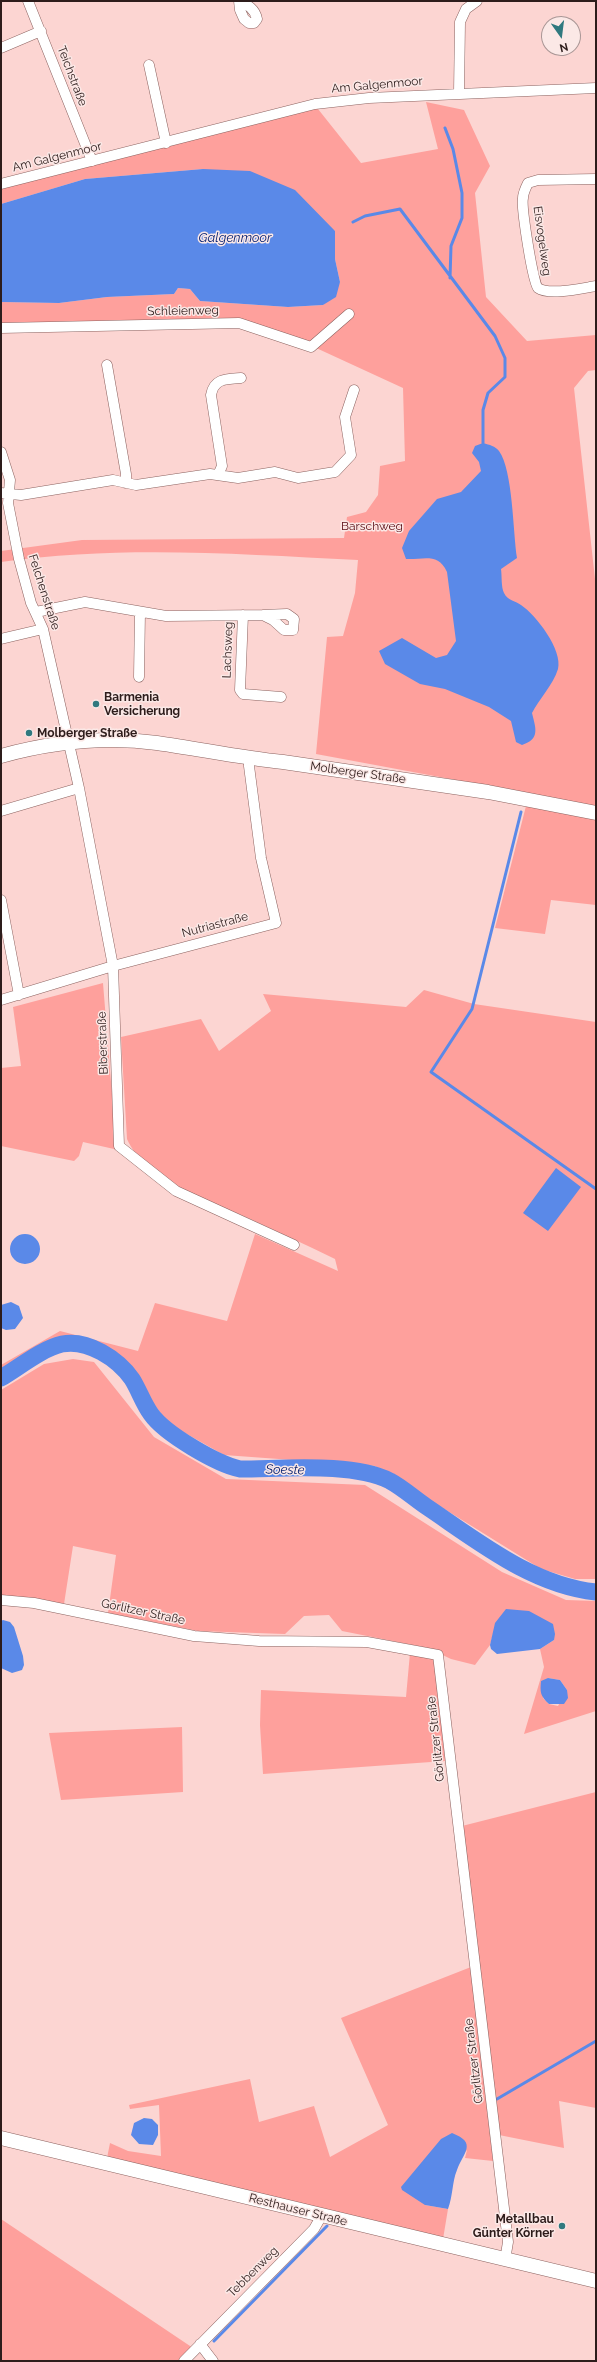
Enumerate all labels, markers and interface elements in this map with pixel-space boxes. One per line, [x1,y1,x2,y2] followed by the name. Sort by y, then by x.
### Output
[541,16,581,56] north arrow
[558,40,569,54] text: N
[54,44,90,108] street label: Teichstraße
[331,74,423,96] street label: Am Galgenmoor
[11,139,103,175] street label: Am Galgenmoor
[530,205,554,277] street label: Eisvogelweg
[199,230,271,246] water label: Galgenmoor
[147,303,219,319] street label: Schleienweg
[341,519,403,533] park label: Barschweg
[25,552,63,632] street label: Felchenstraße
[220,621,236,679] street label: Lachsweg
[104,690,180,718] place label: Barmenia Versicherung
[91,699,101,709] marker: Barmenia Versicherung
[37,726,137,740] place label: Molberger Straße
[24,728,34,738] marker: Molberger Straße
[309,759,407,787] street label: Molberger Straße
[180,909,250,941] street label: Nutriastraße
[95,1011,111,1075] street label: Biberstraße
[265,1462,305,1478] water label: Soeste
[100,1596,186,1628] street label: Görlitzer Straße
[424,1696,448,1782] street label: Görlitzer Straße
[462,2018,486,2104] street label: Görlitzer Straße
[247,2191,349,2229] street label: Resthauser Straße
[473,2212,554,2240] place label: Metallbau Günter Körner
[557,2221,567,2231] marker: Metallbau Günter Körner
[225,2244,281,2300] street label: Tebbenweg

